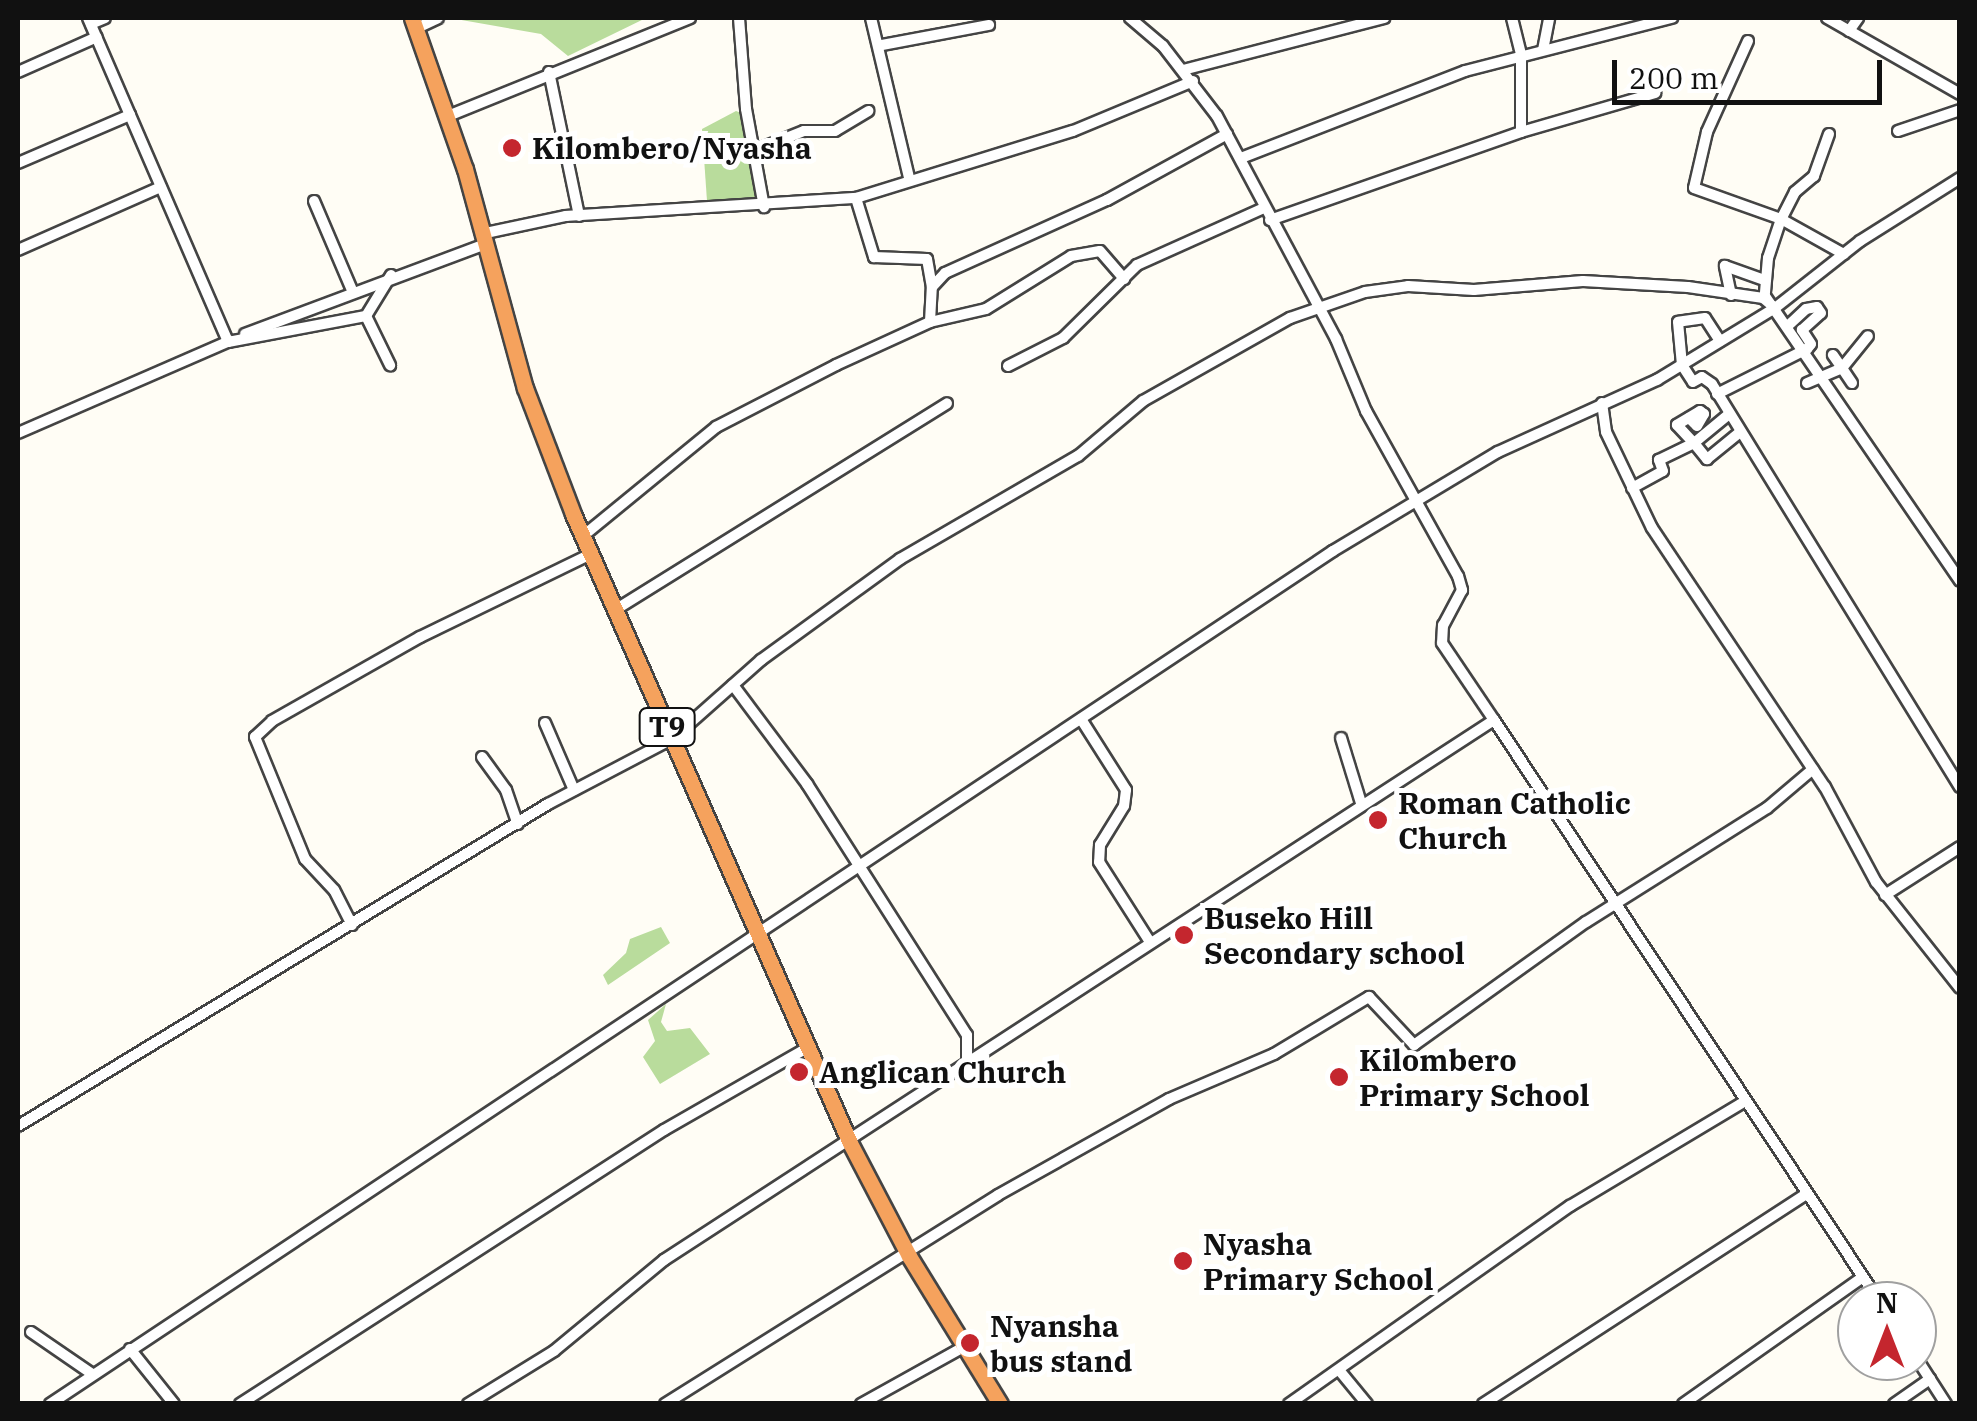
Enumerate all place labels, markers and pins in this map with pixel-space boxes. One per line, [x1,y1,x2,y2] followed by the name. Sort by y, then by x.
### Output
[532,130,812,166] place label: Kilombero/Nyasha
[501,137,523,159] marker: Kilombero/Nyasha
[1398,785,1631,856] place label: Roman Catholic Church
[1367,809,1389,831] marker: Roman Catholic Church
[1204,900,1465,970] place label: Buseko Hill Secondary school
[1173,924,1195,946] marker: Buseko Hill Secondary school
[1359,1042,1589,1112] place label: Kilombero Primary School
[819,1054,1066,1090] place label: Anglican Church
[788,1061,810,1083] marker: Anglican Church
[1328,1066,1350,1088] marker: Kilombero Primary School
[1203,1226,1433,1296] place label: Nyasha Primary School
[1172,1250,1194,1272] marker: Nyasha Primary School
[990,1308,1133,1378] place label: Nyansha bus stand
[959,1332,981,1354] marker: Nyansha bus stand

